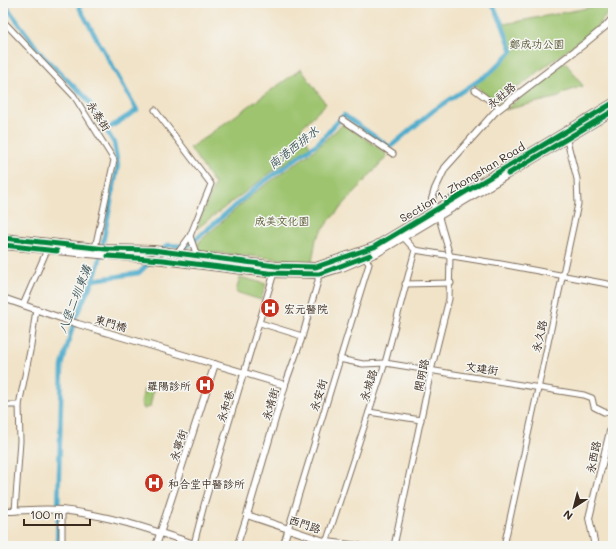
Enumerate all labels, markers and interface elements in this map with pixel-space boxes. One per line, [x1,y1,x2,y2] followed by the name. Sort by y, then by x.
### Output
[510,36,565,51] park label: 鄭成功公園
[483,79,519,111] street label: 永社路
[84,98,115,135] street label: 永泰街
[264,122,322,172] water label: 南港西排水
[397,139,527,225] street label: Section 1, Zhongshan Road
[255,213,310,228] park label: 成美文化園
[54,262,95,335] water label: 八堡二圳東溝
[259,297,281,319] hospital icon: 宏元醫院
[284,301,328,316] place label: 宏元醫院
[93,311,129,335] street label: 東門橋
[528,318,550,354] street label: 永久路
[410,357,432,393] street label: 開明路
[465,358,500,378] street label: 文建街
[356,367,380,403] street label: 永城路
[194,374,216,396] hospital icon: 羅陽診所
[306,376,330,413] street label: 永安街
[147,378,191,393] place label: 羅陽診所
[258,385,282,422] street label: 永靖街
[213,388,237,424] street label: 永和巷
[166,426,191,463] street label: 永寧街
[582,439,604,475] street label: 永西路
[143,472,165,494] hospital icon: 和合堂中醫診所
[168,476,245,491] place label: 和合堂中醫診所
[554,487,594,527] north arrow
[24,501,90,527] scale bar
[30,506,64,522] text: 100 m
[560,507,576,524] text: N
[287,512,323,536] street label: 西門路

